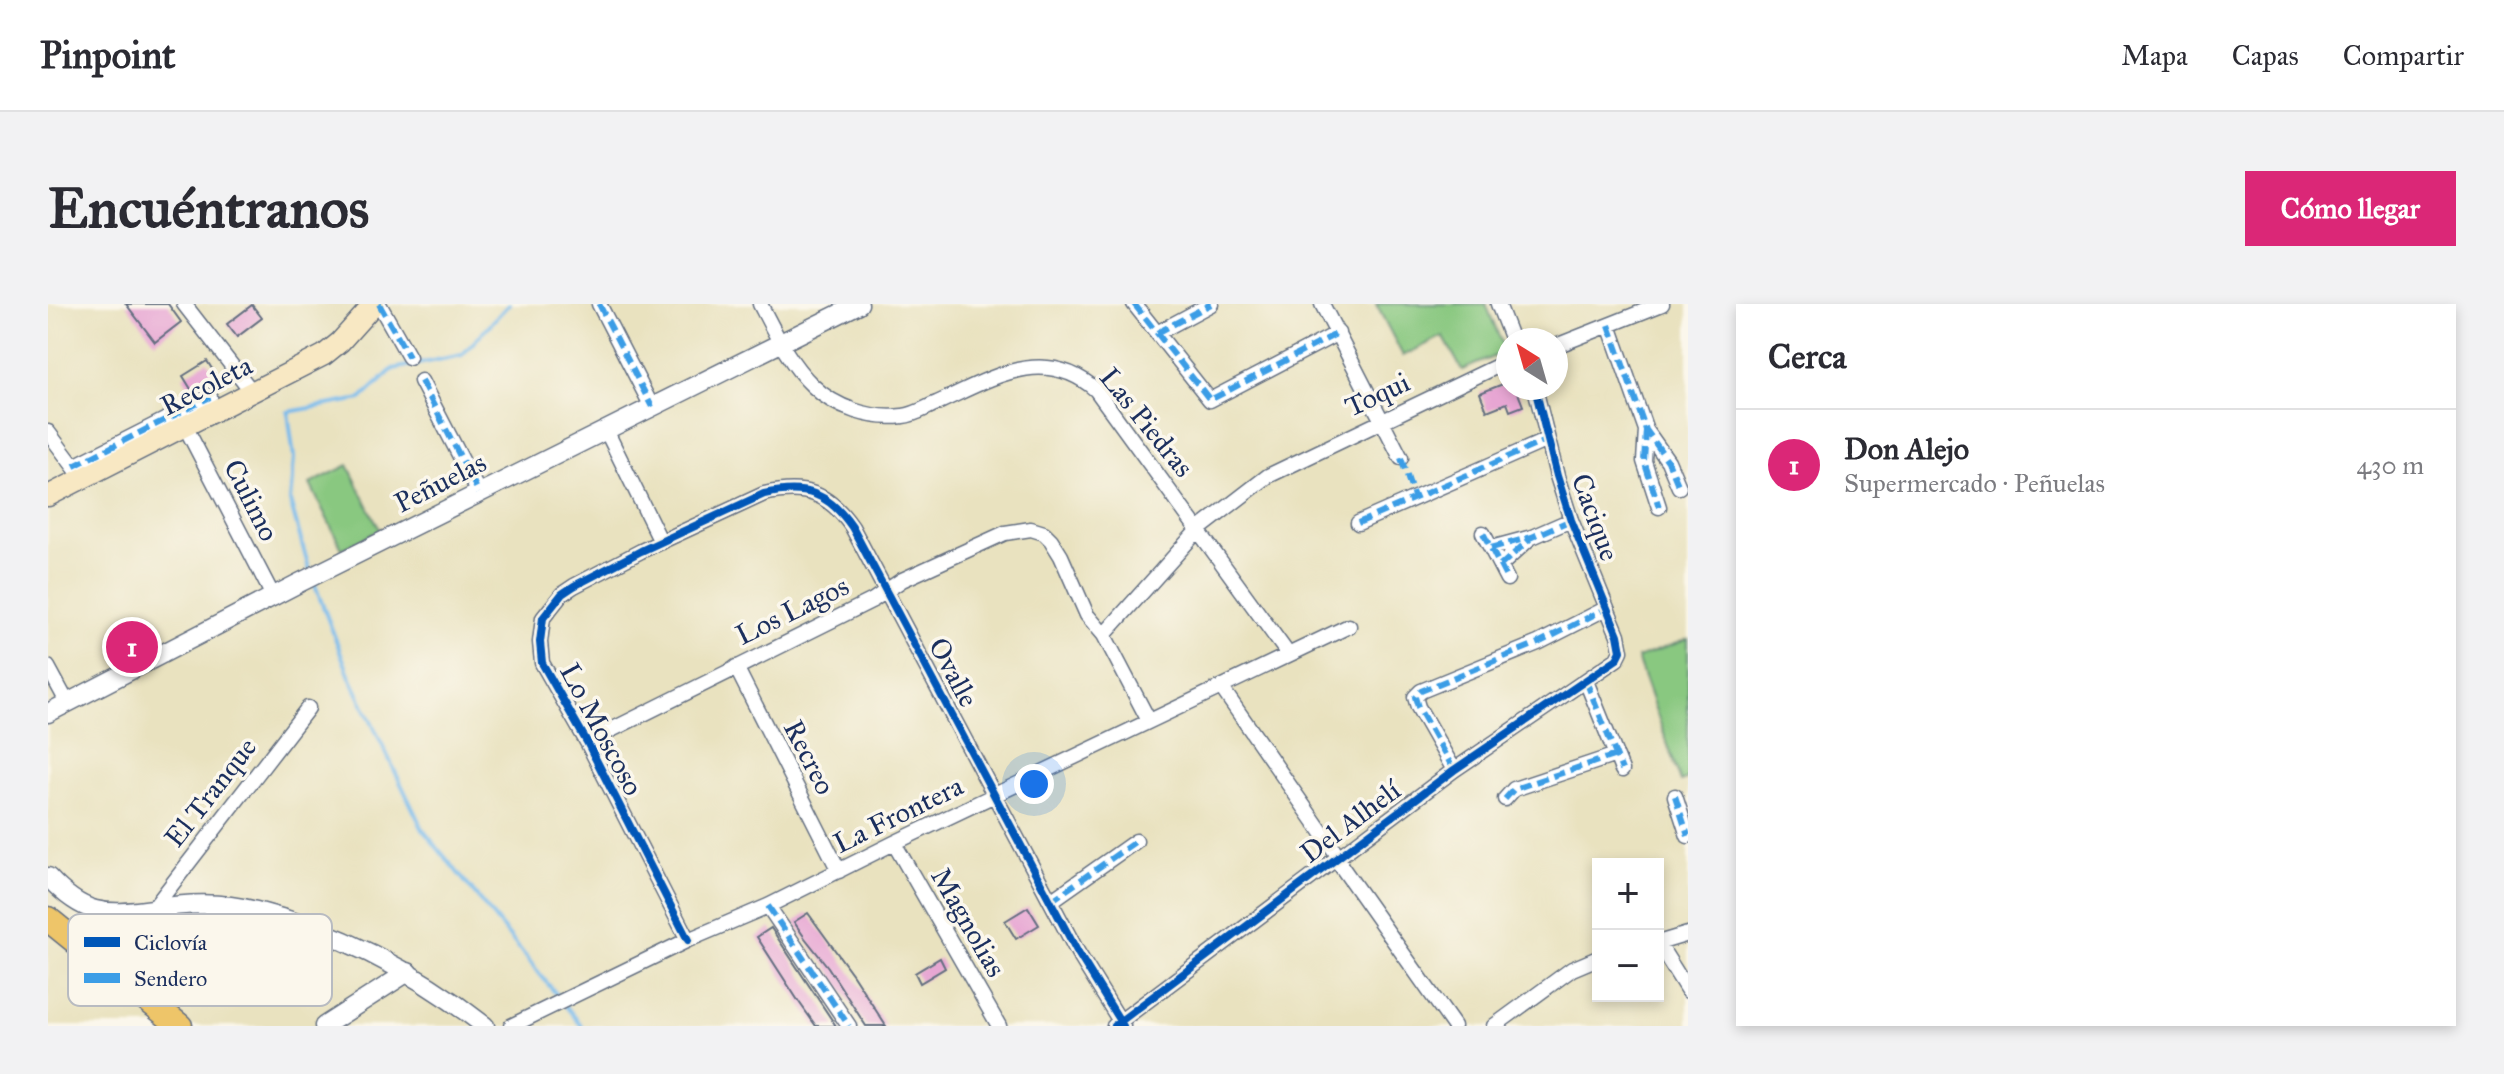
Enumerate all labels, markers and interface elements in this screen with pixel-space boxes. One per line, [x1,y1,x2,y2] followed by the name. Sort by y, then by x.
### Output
[40,32,176,78] text: Pinpoint
[2121,38,2188,73] text: Mapa
[2232,38,2299,73] text: Capas
[2343,38,2464,73] text: Compartir
[2245,171,2456,246] button: Cómo llegar
[48,174,369,242] text: Encuéntranos
[1496,328,1568,400] north arrow
[1768,336,1847,377] text: Cerca
[155,348,258,423] street label: Recoleta
[1092,361,1201,484] street label: Las Piedras
[1339,364,1415,425] street label: Toqui
[1844,431,1969,467] text: Don Alejo
[389,445,492,520] street label: Peñuelas
[1789,449,1799,481] text: 1
[2357,449,2424,481] text: 430 m
[216,454,287,547] street label: Culimo
[1844,467,2105,499] text: Supermercado · Peñuelas
[1564,469,1627,566] street label: Cacique
[730,568,854,653] street label: Los Lagos
[106,617,158,677] pin: 1
[921,632,986,713] street label: Ovalle
[552,657,651,801] street label: Lo Moscoso
[776,714,843,801] street label: Recreo
[157,730,264,854] street label: El Tranque
[1014,764,1054,804] your location
[828,768,969,861] street label: La Frontera
[1293,772,1408,870] street label: Del Alhelí
[1592,858,1664,1002] map controls
[1592,858,1664,930] button: +
[923,861,1014,983] street label: Magnolias
[68,914,332,1006] legend
[134,929,208,956] text: Ciclovía
[1592,930,1664,1002] button: −
[134,965,207,992] text: Sendero

